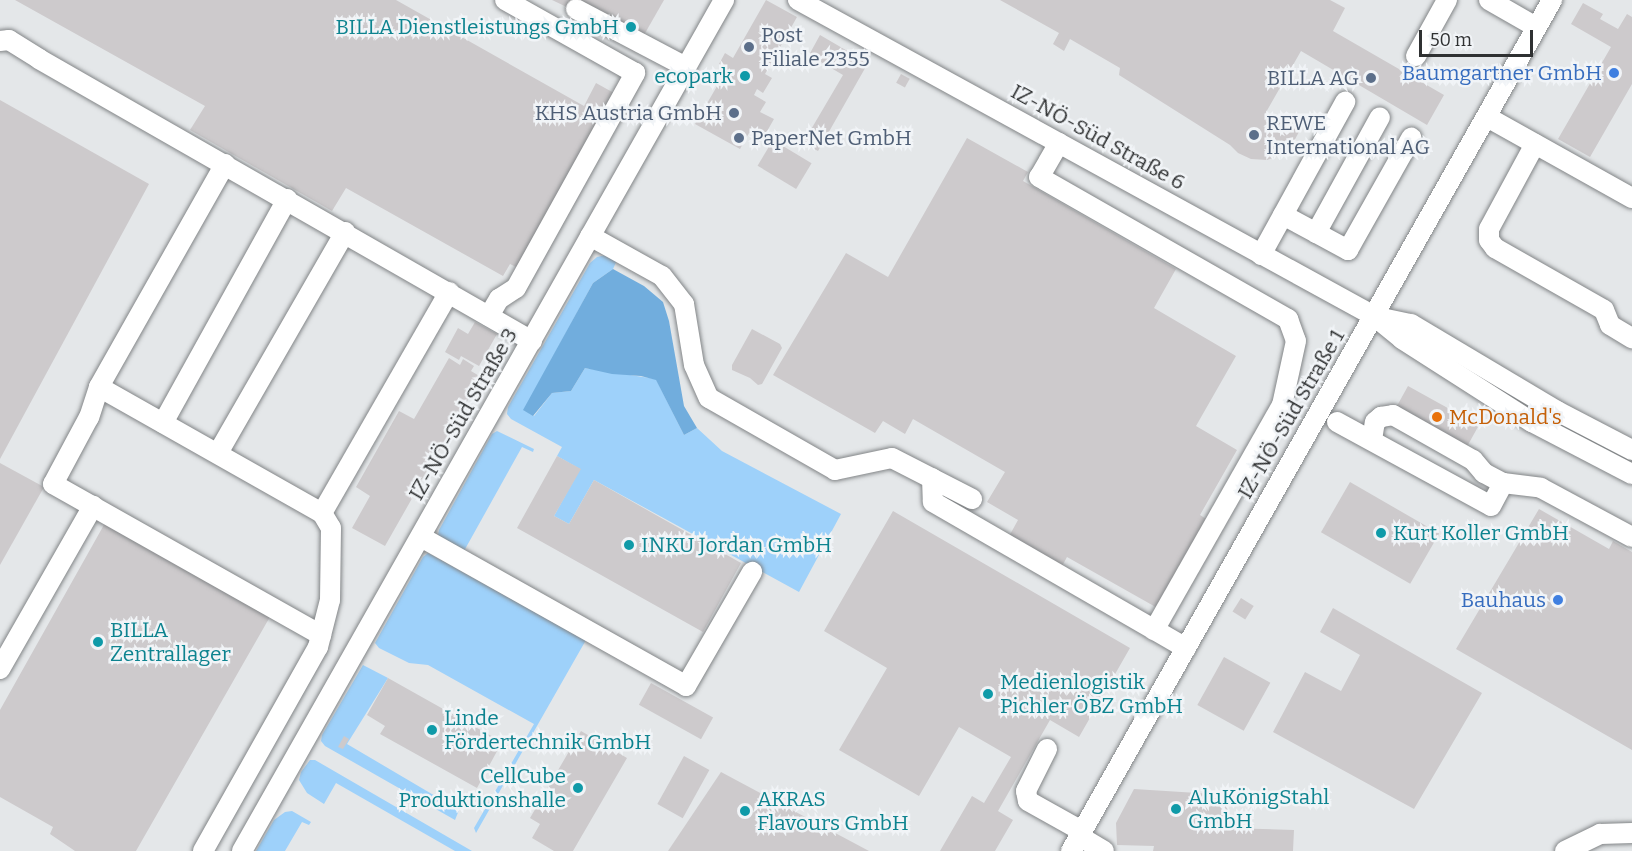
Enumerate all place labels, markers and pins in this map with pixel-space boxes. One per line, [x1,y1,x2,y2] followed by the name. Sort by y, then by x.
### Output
[336,14,619,40] place label: BILLA Dienstleistungs GmbH
[624,20,638,34] marker: BILLA Dienstleistungs GmbH
[761,22,870,72] place label: Post Filiale 2355
[742,40,756,54] marker: Post Filiale 2355
[1402,60,1602,86] place label: Baumgartner GmbH
[654,63,733,89] place label: ecopark
[1267,65,1359,91] place label: BILLA AG
[1607,66,1621,80] marker: Baumgartner GmbH
[738,69,752,83] marker: ecopark
[1364,71,1378,85] marker: BILLA AG
[535,100,722,126] place label: KHS Austria GmbH
[727,106,741,120] marker: KHS Austria GmbH
[1266,110,1430,160] place label: REWE International AG
[751,125,912,151] place label: PaperNet GmbH
[1247,128,1261,142] marker: REWE International AG
[732,131,746,145] marker: PaperNet GmbH
[1449,404,1562,430] place label: McDonald's
[1430,410,1444,424] marker: McDonald's
[1393,520,1569,546] place label: Kurt Koller GmbH
[1374,526,1388,540] marker: Kurt Koller GmbH
[641,532,832,558] place label: INKU Jordan GmbH
[622,538,636,552] marker: INKU Jordan GmbH
[1461,587,1546,613] place label: Bauhaus
[1551,593,1565,607] marker: Bauhaus
[110,617,231,667] place label: BILLA Zentrallager
[91,635,105,649] marker: BILLA Zentrallager
[1000,669,1183,719] place label: Medienlogistik Pichler ÖBZ GmbH
[981,687,995,701] marker: Medienlogistik Pichler ÖBZ GmbH
[444,705,651,755] place label: Linde Fördertechnik GmbH
[425,723,439,737] marker: Linde Fördertechnik GmbH
[398,763,566,813] place label: CellCube Produktionshalle
[571,781,585,795] marker: CellCube Produktionshalle
[1188,784,1329,834] place label: AluKönigStahl GmbH
[757,786,909,836] place label: AKRAS Flavours GmbH
[1169,802,1183,816] marker: AluKönigStahl GmbH
[738,804,752,818] marker: AKRAS Flavours GmbH

